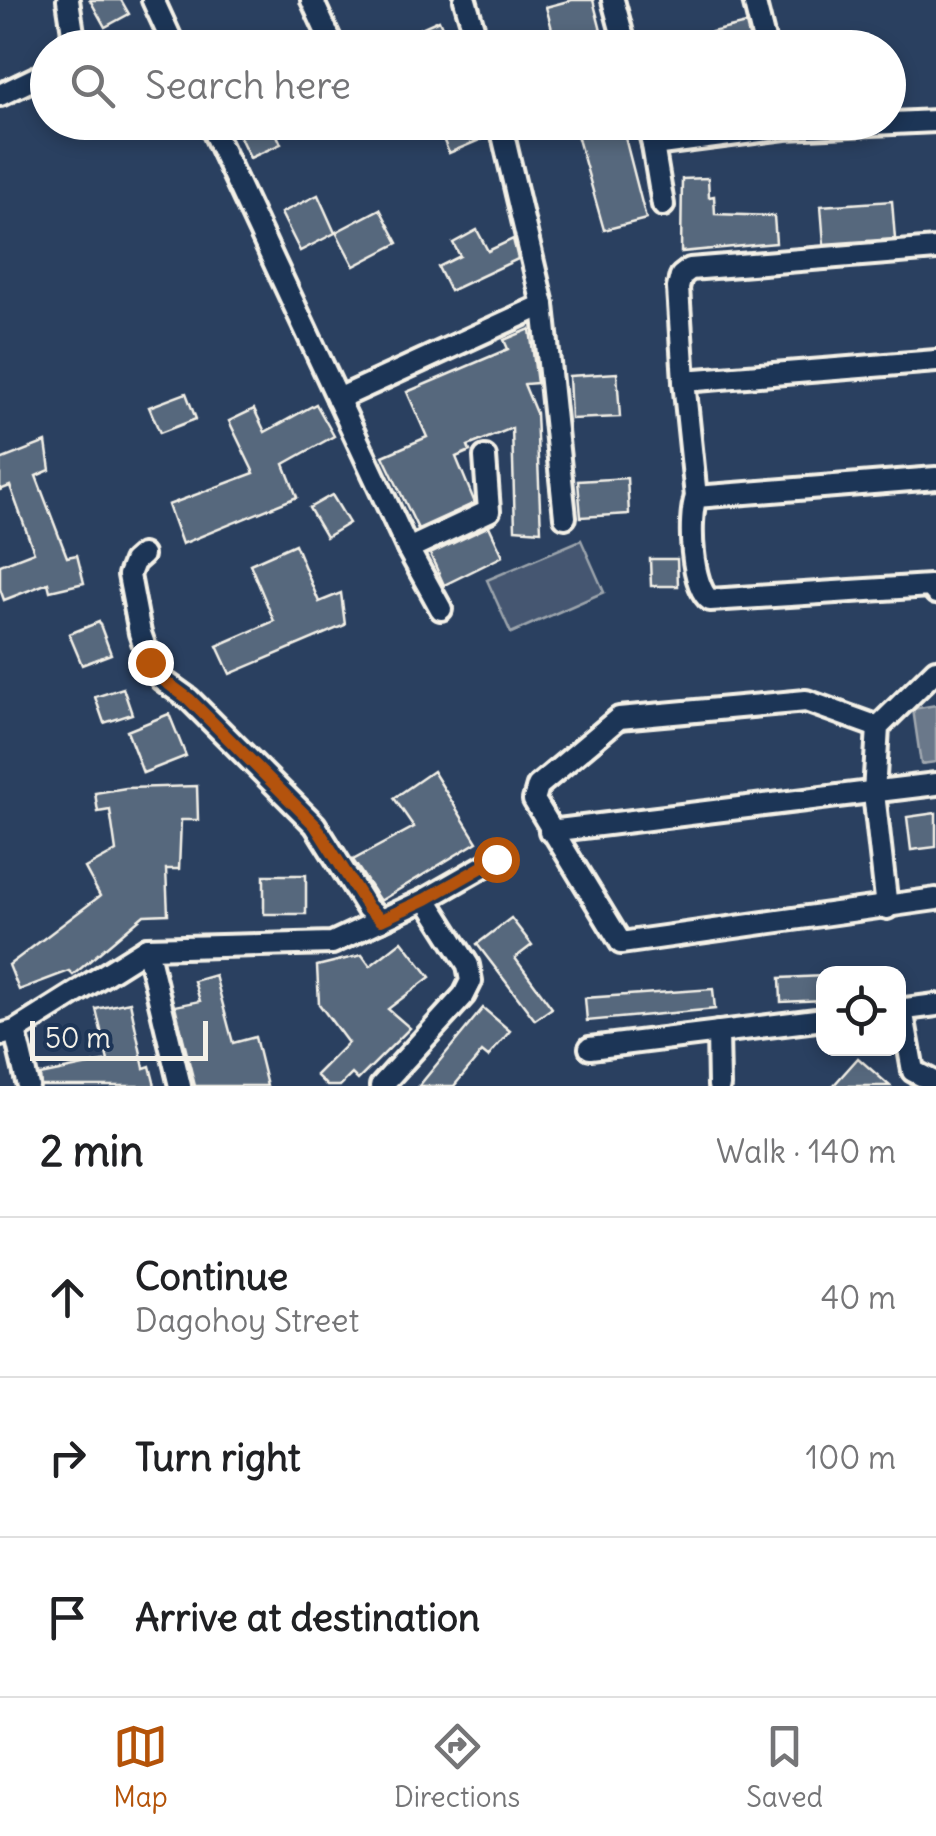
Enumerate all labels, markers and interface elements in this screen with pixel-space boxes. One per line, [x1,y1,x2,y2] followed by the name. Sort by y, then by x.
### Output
[30,30,906,140] search box
[65,58,120,113] icon: search
[145,62,351,109] text: Search here
[128,640,174,686] route end
[474,837,520,883] route start
[816,966,906,1056] map controls
[816,966,906,1056] button: locate
[30,1016,208,1060] scale bar
[45,1020,111,1056] text: 50 m
[40,1125,144,1177] text: 2 min
[716,1131,896,1172] text: Walk · 140 m
[135,1253,288,1300] text: Continue
[40,1270,95,1325] icon: ahead
[821,1277,896,1318] text: 40 m
[135,1300,359,1341] text: Dagohoy Street
[40,1430,95,1485] icon: right
[135,1434,301,1481] text: Turn right
[806,1437,896,1478] text: 100 m
[40,1590,95,1645] icon: arrive
[135,1594,480,1641] text: Arrive at destination
[113,1719,168,1815] tab: Map
[394,1719,520,1815] tab: Directions
[746,1719,823,1815] tab: Saved

